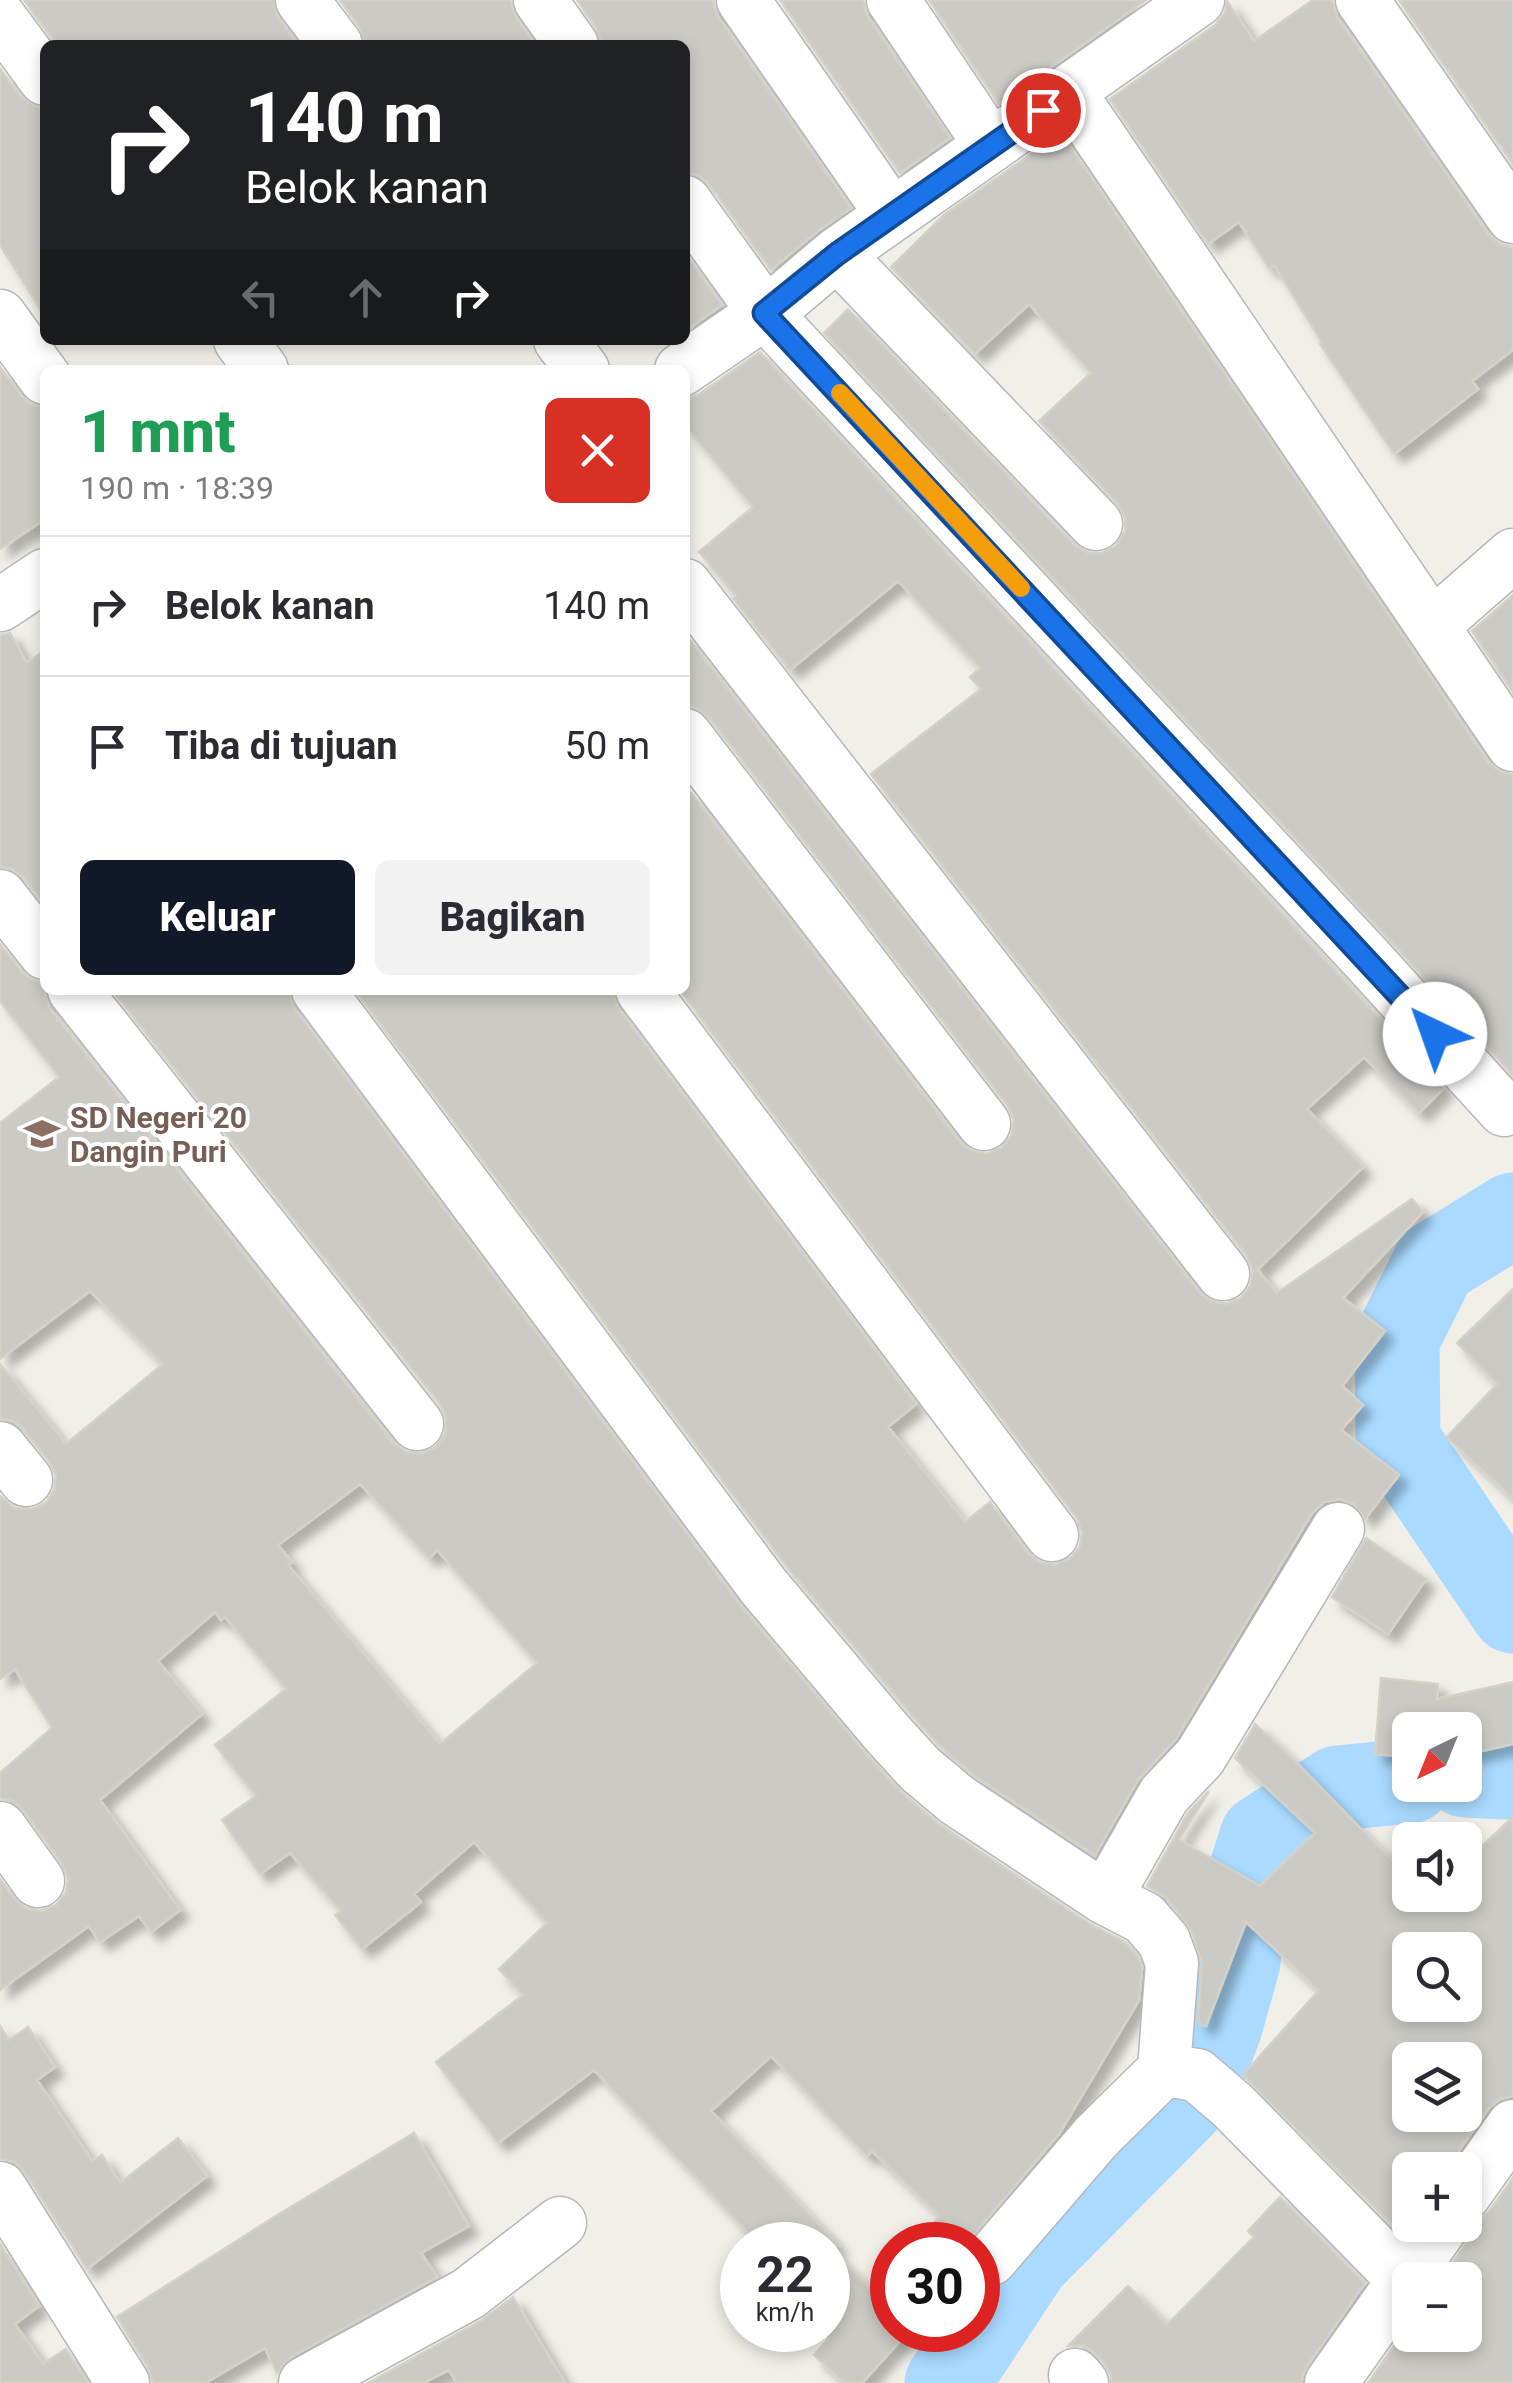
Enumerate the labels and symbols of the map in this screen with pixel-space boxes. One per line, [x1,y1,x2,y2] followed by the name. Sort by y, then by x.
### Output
[1001,68,1086,153] pin
[1383,982,1487,1086] position arrow
[70,1100,247,1169] place label: SD Negeri 20 Dangin Puri
[23,1115,61,1153] school or university icon: SD Negeri 20 Dangin Puri
[1392,1712,1482,1802] north arrow
[870,2222,1000,2352] speed limit sign: 30

